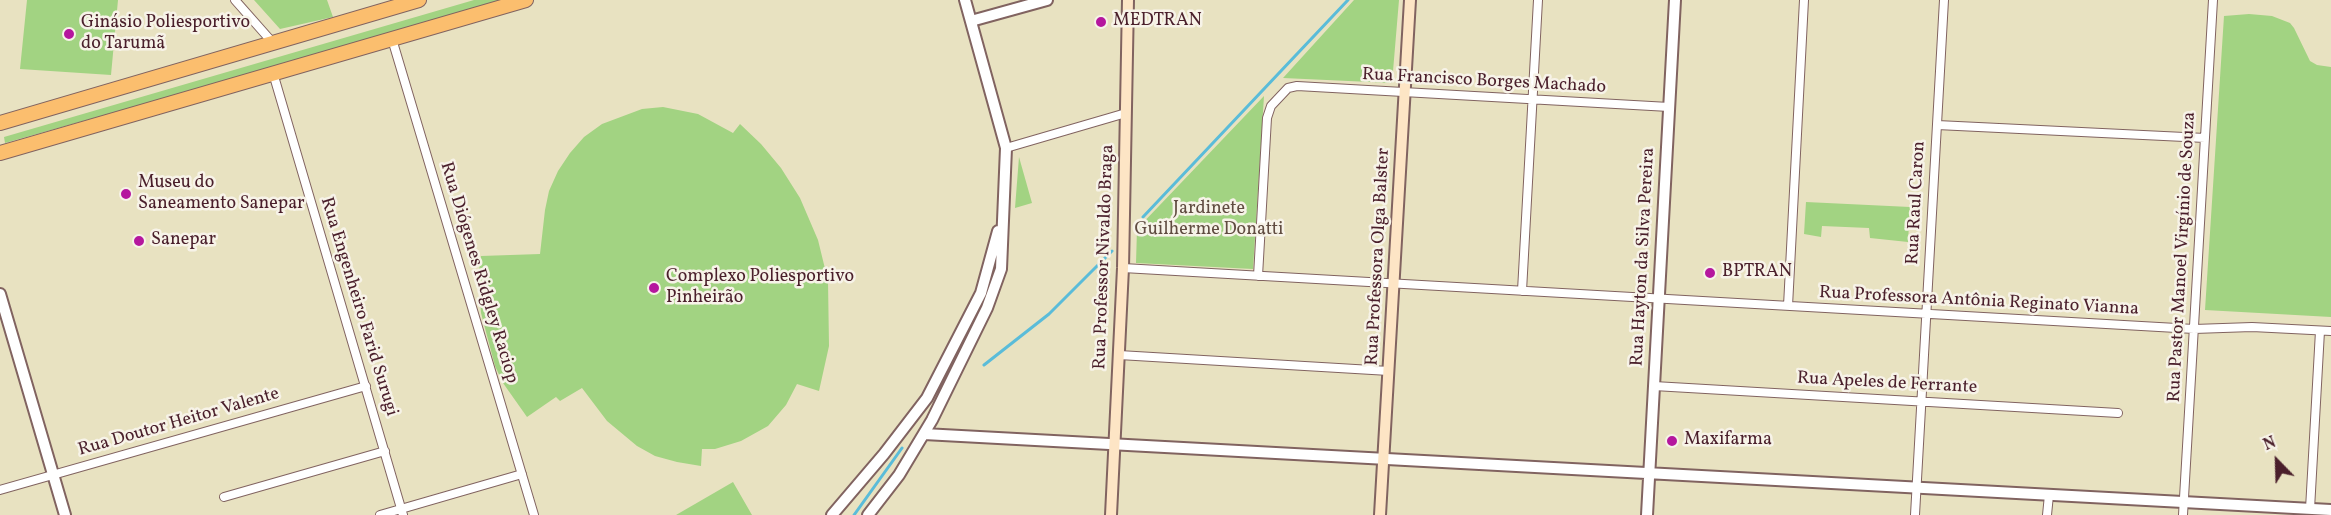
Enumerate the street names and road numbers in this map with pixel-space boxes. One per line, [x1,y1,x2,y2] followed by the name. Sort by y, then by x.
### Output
[1361,65,1607,99] street label: Rua Francisco Borges Machado
[2165,111,2201,403] street label: Rua Pastor Manoel Virgínio de Souza
[1903,141,1931,265] street label: Rua Raul Caron
[1090,144,1120,370] street label: Rua Professor Nivaldo Braga
[1627,147,1661,367] street label: Rua Hayton da Silva Pereira
[1363,148,1395,366] street label: Rua Professora Olga Balster
[434,160,522,386] street label: Rua Diógenes Ridgley Raciop
[314,195,402,419] street label: Rua Engenheiro Farid Surugi
[1818,283,2140,321] street label: Rua Professora Antônia Reginato Vianna
[1796,368,1978,400] street label: Rua Apeles de Ferrante
[76,384,282,462] street label: Rua Doutor Heitor Valente

